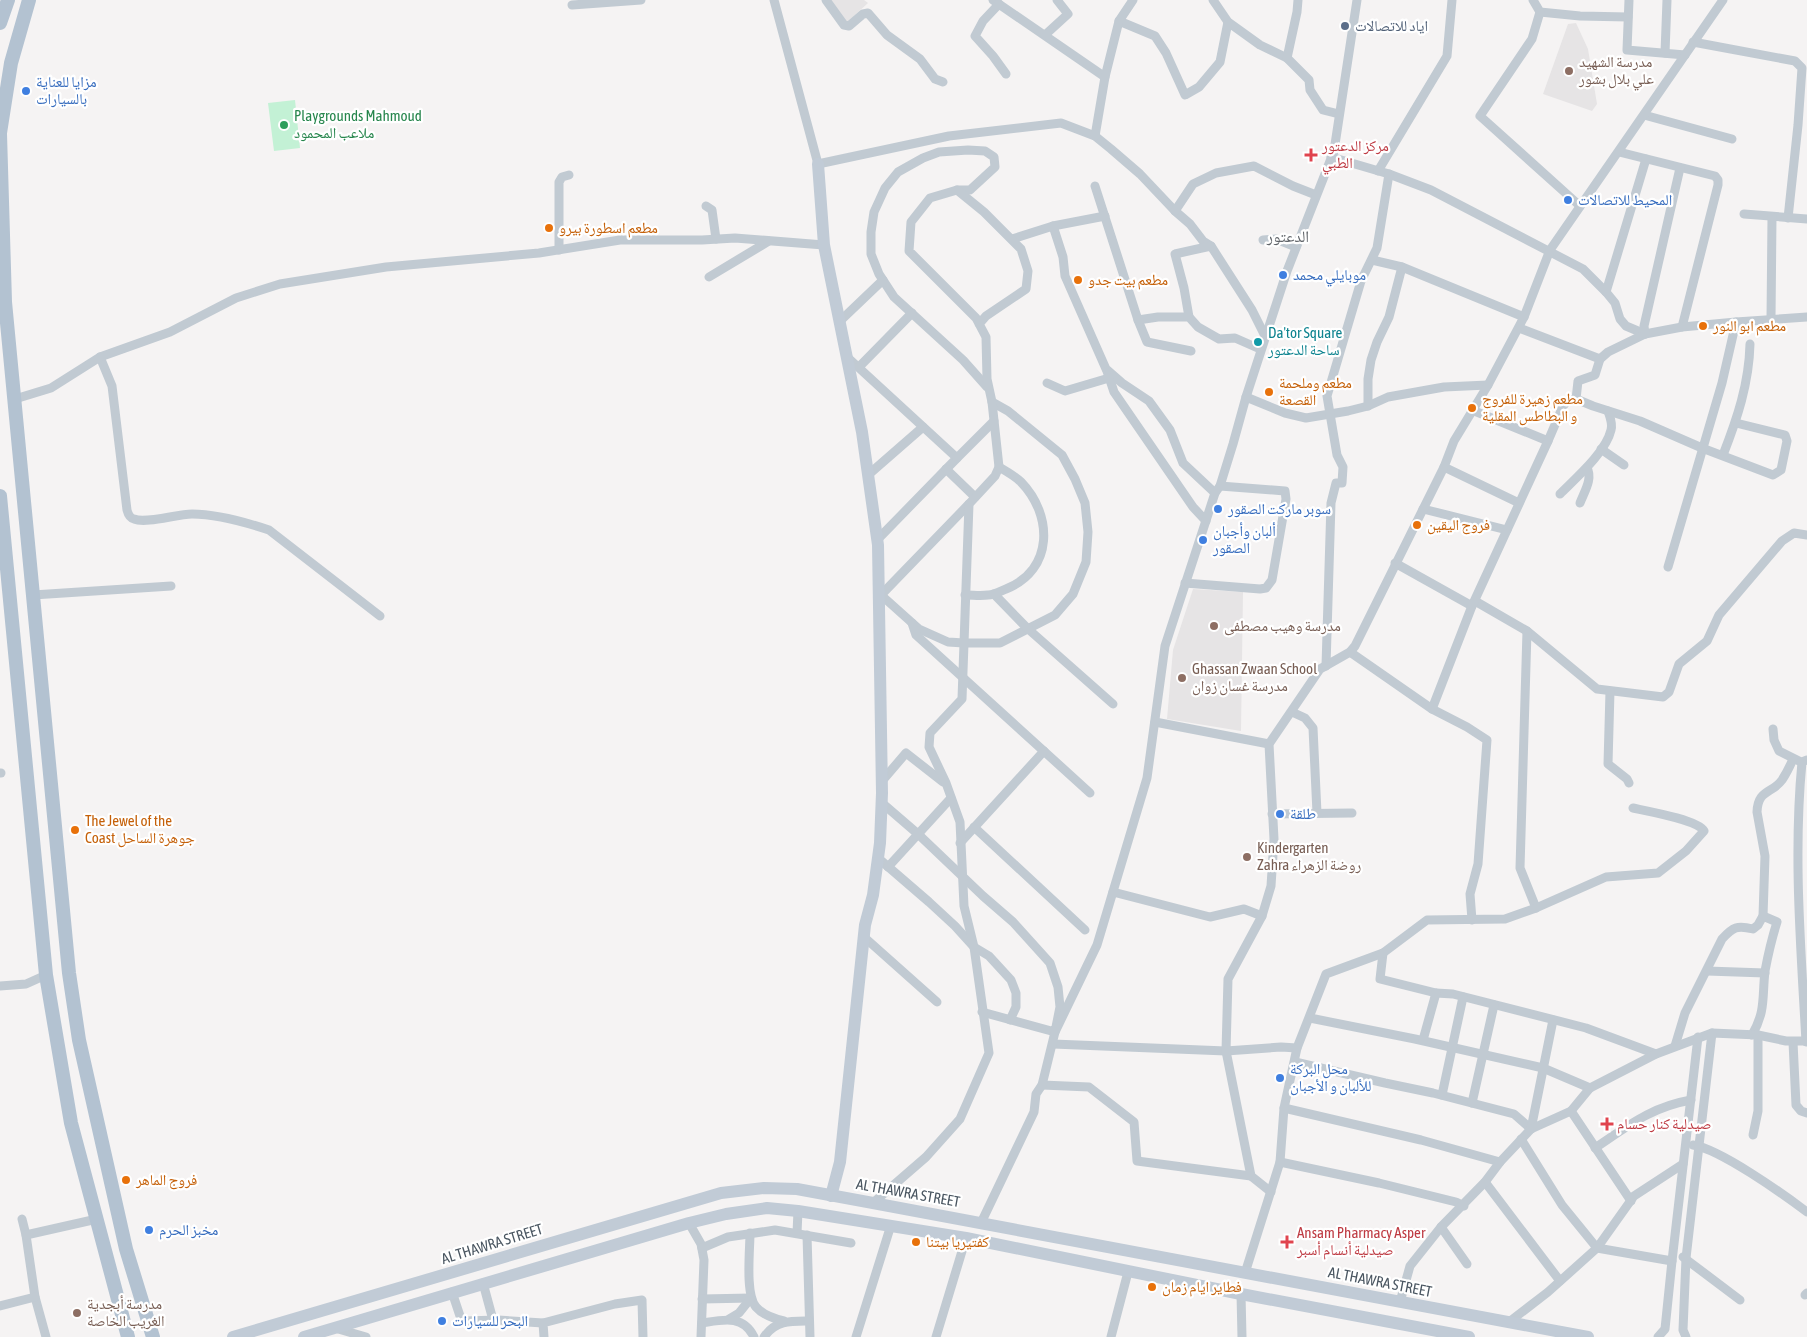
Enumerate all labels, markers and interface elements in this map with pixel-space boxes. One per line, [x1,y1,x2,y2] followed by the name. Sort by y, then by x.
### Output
[1355,17,1428,34] place label: اياد للاتصالات
[1339,20,1351,32] marker: اياد للاتصالات
[1578,53,1654,91] place label: مدرسة الشهيد علي بلال بشور
[1563,65,1575,77] marker: مدرسة الشهيد علي بلال بشور
[36,73,97,108] place label: مزايا للعناية بالسيارات
[20,85,32,97] marker: مزايا للعناية بالسيارات
[294,107,422,142] place label: Playgrounds Mahmoud ملاعب المحمود
[278,119,290,131] marker: Playgrounds Mahmoud ملاعب المحمود
[1321,137,1389,175] place label: مركز الدعتور الطبي
[1304,148,1318,162] marker: مركز الدعتور الطبي
[1578,191,1672,208] place label: المحيط للاتصالات
[1562,194,1574,206] marker: المحيط للاتصالات
[559,219,658,238] place label: مطعم اسطورة بيرو
[543,222,555,234] marker: مطعم اسطورة بيرو
[1266,227,1309,246] district label: الدعتور
[1293,266,1366,287] place label: موبايلي محمد
[1277,269,1289,281] marker: موبايلي محمد
[1088,271,1168,290] place label: مطعم بيت جدو
[1072,274,1084,286] marker: مطعم بيت جدو
[1712,317,1786,336] place label: مطعم ابو النور
[1697,320,1709,332] marker: مطعم ابو النور
[1267,324,1343,359] place label: Da'tor Square ساحة الدعتور
[1252,336,1264,348] marker: Da'tor Square ساحة الدعتور
[1279,374,1352,408] place label: مطعم وملحمة القصعة
[1263,386,1275,398] marker: مطعم وملحمة القصعة
[1482,390,1583,426] place label: مطعم زهيرة للفروج و البطاطس المقلية
[1466,402,1478,414] marker: مطعم زهيرة للفروج و البطاطس المقلية
[1227,500,1331,518] place label: سوبر ماركت الصقور
[1212,503,1224,515] marker: سوبر ماركت الصقور
[1427,516,1490,535] place label: فروج اليقين
[1411,519,1423,531] marker: فروج اليقين
[1212,522,1276,557] place label: ألبان وأجبان الصقور
[1197,534,1209,546] marker: ألبان وأجبان الصقور
[1224,617,1341,636] place label: مدرسة وهيب مصطفى
[1208,620,1220,632] marker: مدرسة وهيب مصطفى
[1192,660,1317,696] place label: Ghassan Zwaan School مدرسة غسان زوان
[1176,672,1188,684] marker: Ghassan Zwaan School مدرسة غسان زوان
[1290,805,1316,822] place label: طلقة
[1274,808,1286,820] marker: طلقة
[85,812,195,848] place label: The Jewel of the Coast جوهرة الساحل
[69,824,81,836] marker: The Jewel of the Coast جوهرة الساحل
[1257,839,1361,874] place label: Kindergarten Zahra روضة الزهراء
[1241,851,1253,863] marker: Kindergarten Zahra روضة الزهراء
[1290,1060,1371,1096] place label: محل البركة للألبان و الأجبان
[1274,1072,1286,1084] marker: محل البركة للألبان و الأجبان
[1617,1115,1712,1134] place label: صيدلية كنار حسام
[1601,1118,1613,1130] marker: صيدلية كنار حسام
[135,1171,197,1190] place label: فروج الماهر
[120,1174,132,1186] marker: فروج الماهر
[855,1175,962,1210] street label: AL THAWRA STREET
[439,1220,545,1267] street label: AL THAWRA STREET
[159,1221,219,1240] place label: مخبز الحرم
[143,1224,155,1236] marker: مخبز الحرم
[1296,1224,1426,1260] place label: Ansam Pharmacy Asper صيدلية أنسام أسبر
[926,1233,989,1251] place label: كفتيريا بيتنا
[910,1236,922,1248] marker: كفتيريا بيتنا
[1281,1236,1293,1248] marker: Ansam Pharmacy Asper صيدلية أنسام أسبر
[1327,1263,1434,1300] street label: AL THAWRA STREET
[1162,1278,1242,1297] place label: فطاير ايام زمان
[1146,1281,1158,1293] marker: فطاير ايام زمان
[87,1295,165,1330] place label: مدرسة أبجدية الغريب الخاصة
[71,1307,83,1319] marker: مدرسة أبجدية الغريب الخاصة
[452,1312,528,1330] place label: البحر للسيارات
[436,1315,448,1327] marker: البحر للسيارات

